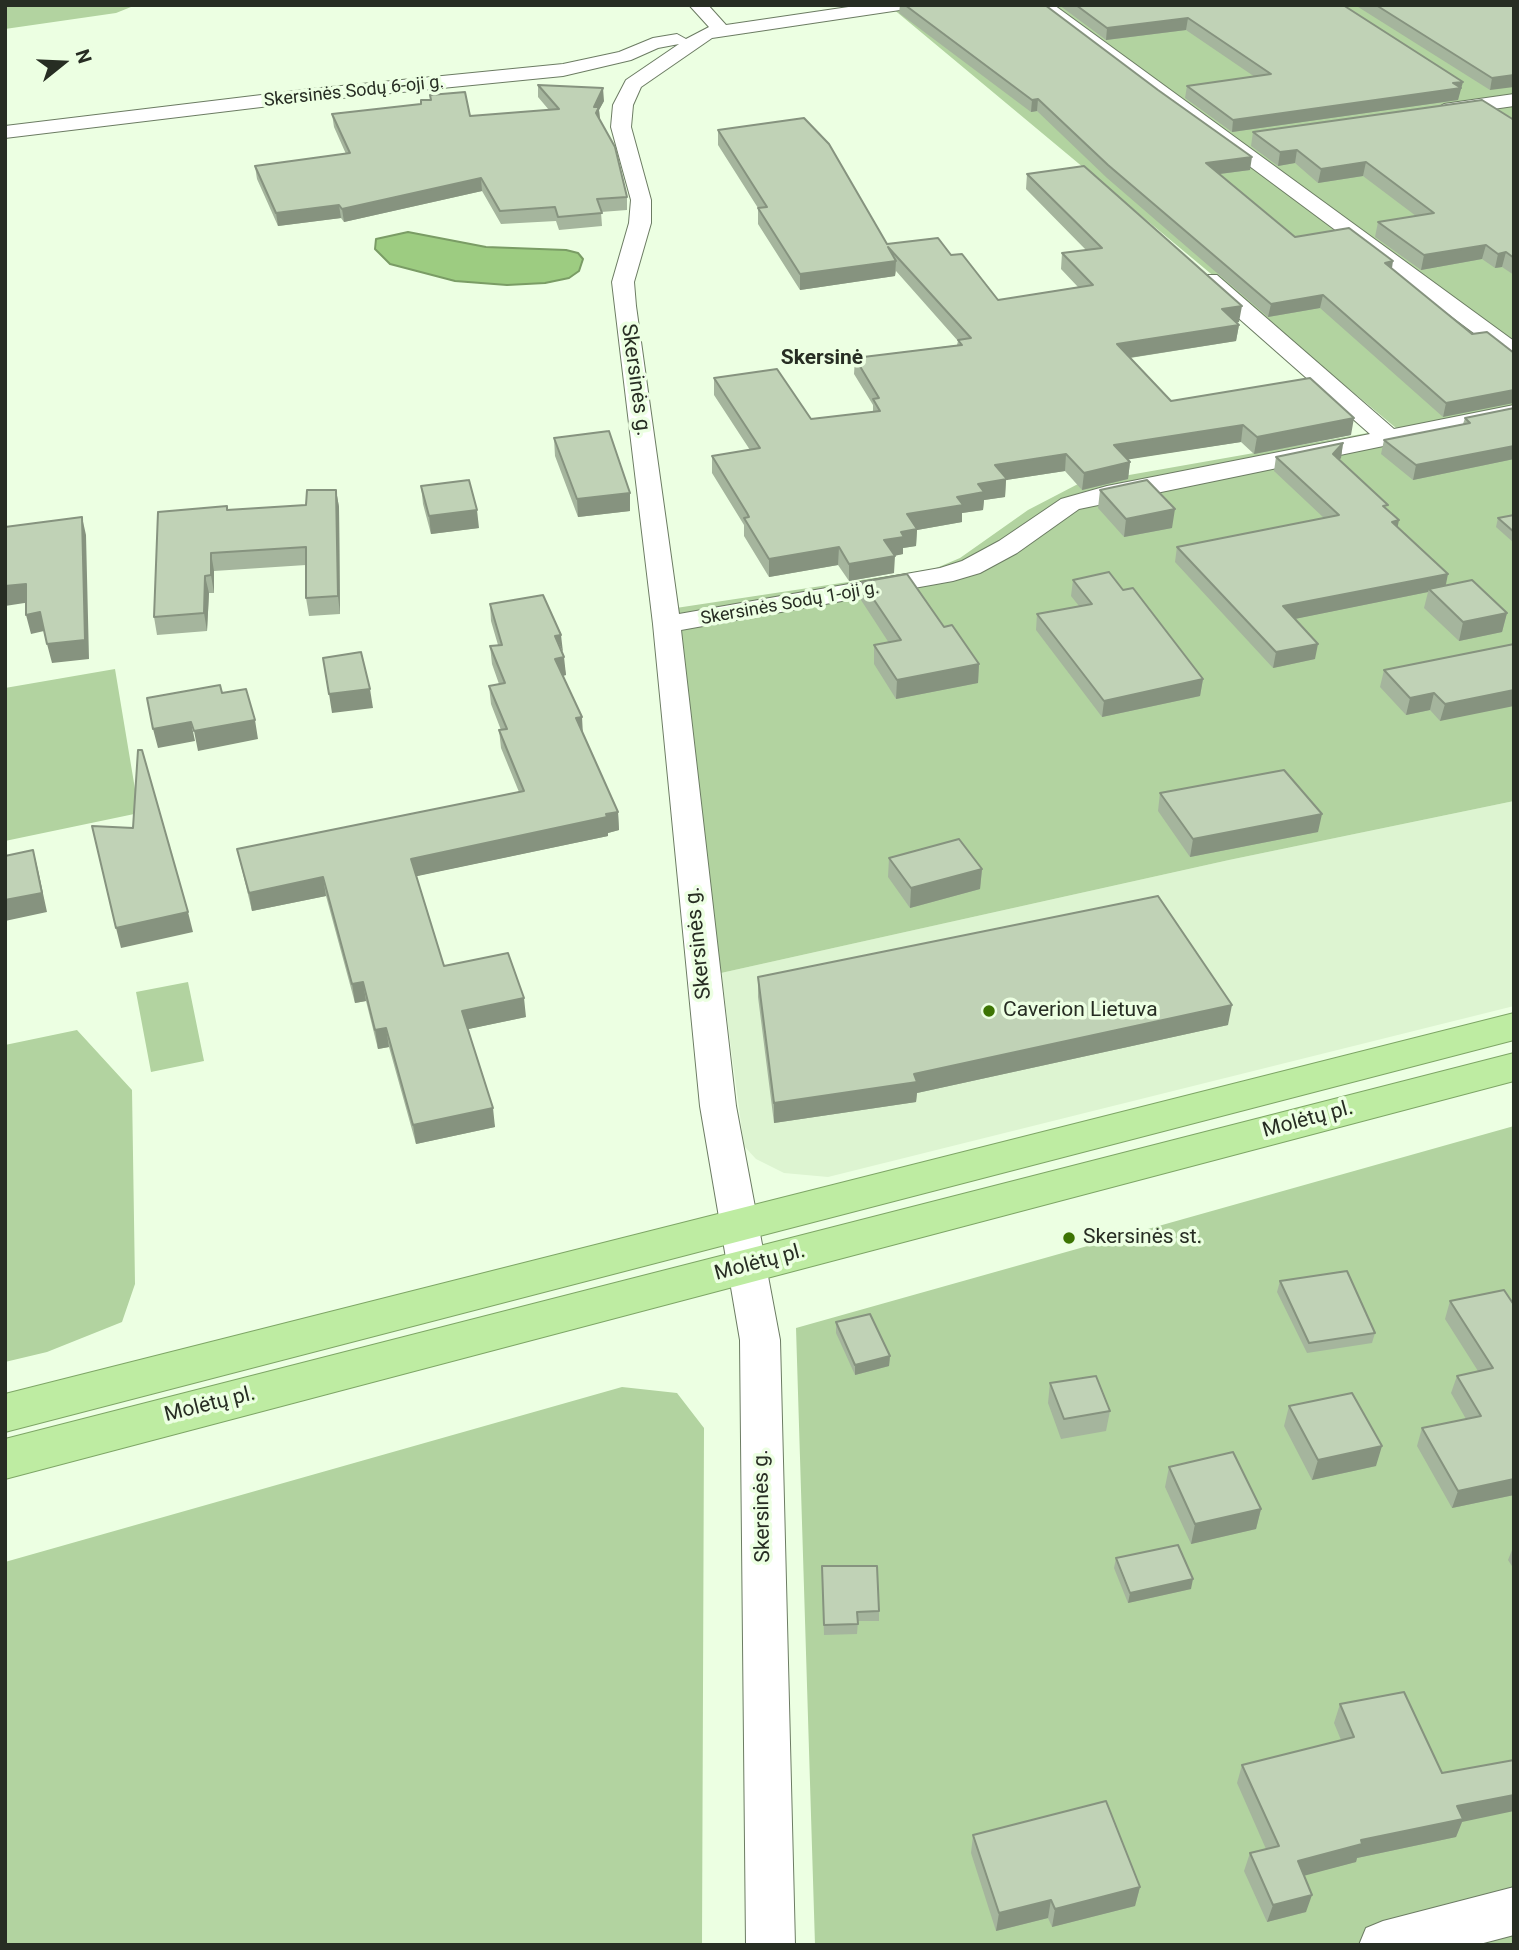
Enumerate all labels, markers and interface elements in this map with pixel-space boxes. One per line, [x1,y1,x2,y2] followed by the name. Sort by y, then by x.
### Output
[28,28,98,98] north arrow
[70,46,96,66] text: N
[263,72,445,112] street label: Skersinės Sodų 6-oji g.
[615,322,655,438] street label: Skersinės g.
[781,346,863,372] district label: Skersinė
[699,578,881,630] street label: Skersinės Sodų 1-oji g.
[681,885,717,1001] street label: Skersinės g.
[1003,998,1158,1024] place label: Caverion Lietuva
[981,1003,997,1019] marker: Caverion Lietuva
[1260,1096,1356,1144] street label: Molėtų pl.
[1083,1225,1202,1251] place label: Skersinės st.
[1061,1230,1077,1246] marker: Skersinės st.
[712,1239,808,1287] street label: Molėtų pl.
[162,1382,258,1428] street label: Molėtų pl.
[749,1449,777,1563] street label: Skersinės g.

